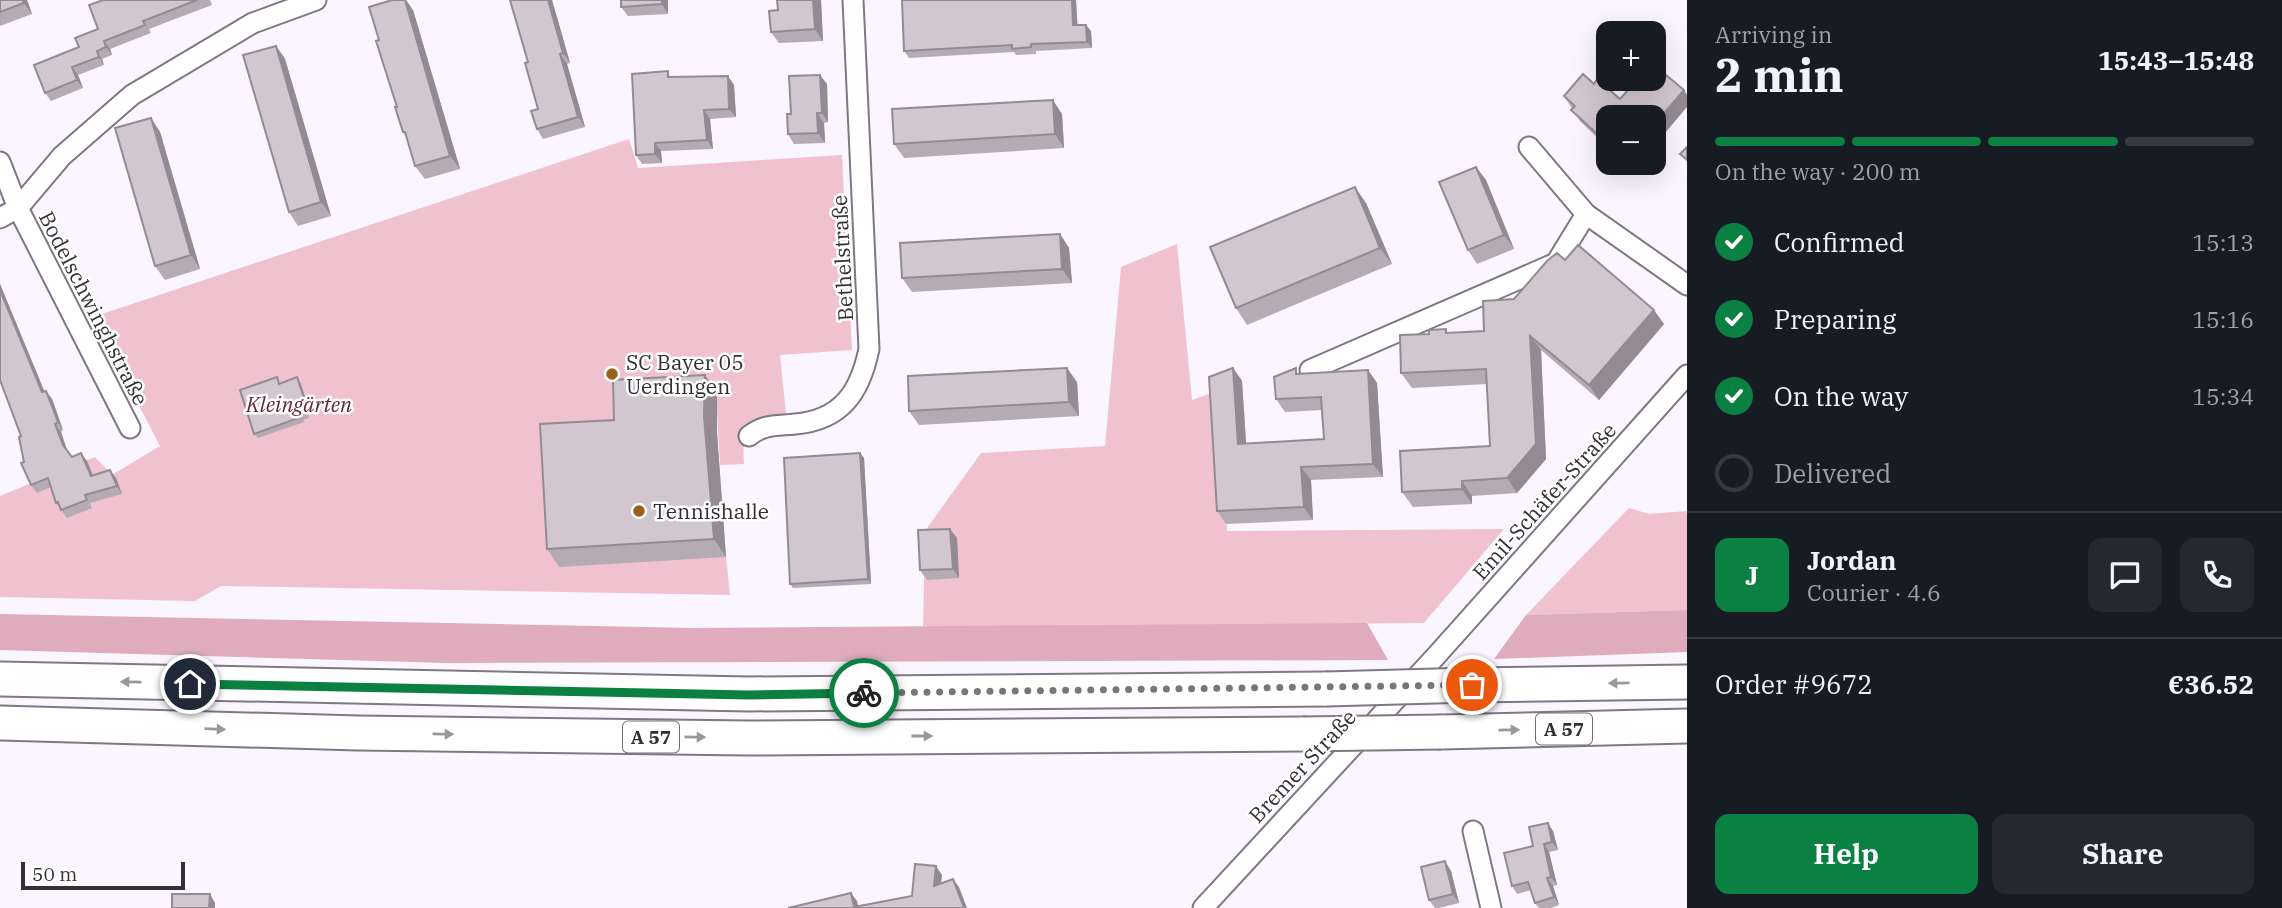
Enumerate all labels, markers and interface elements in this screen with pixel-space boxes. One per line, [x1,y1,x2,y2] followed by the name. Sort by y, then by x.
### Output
[1715,19,1832,49] text: Arriving in
[1596,21,1666,175] map controls
[1596,21,1666,91] button: +
[2098,43,2254,77] text: 15:43–15:48
[1715,45,1844,105] text: 2 min
[1596,105,1666,175] button: −
[1715,156,1921,186] text: On the way · 200 m
[825,194,859,322] street label: Bethelstraße
[33,206,155,410] street label: Bodelschwinghstraße
[1715,223,1753,261] icon: check
[1774,225,1905,259] text: Confirmed
[2192,227,2254,257] text: 15:13
[1715,300,1753,338] icon: check
[1774,302,1896,336] text: Preparing
[2192,304,2254,334] text: 15:16
[626,348,744,400] place label: SC Bayer 05 Uerdingen
[604,366,620,382] marker: SC Bayer 05 Uerdingen
[1715,377,1753,415] icon: check
[1774,379,1908,413] text: On the way
[2192,381,2254,411] text: 15:34
[245,390,352,418] park label: Kleingärten
[1466,416,1622,586] street label: Emil-Schäfer-Straße
[1774,456,1891,490] text: Delivered
[653,497,769,525] place label: Tennishalle
[631,503,647,519] marker: Tennishalle
[2088,538,2162,612] button: chat
[2180,538,2254,612] button: phone
[1807,543,1897,577] text: Jordan
[1745,558,1759,592] text: J
[1807,577,1941,607] text: Courier · 4.6
[160,654,220,714] pin
[1442,655,1502,715] pin
[829,658,899,728] courier
[171,665,209,703] icon: home
[1453,666,1491,704] icon: bag
[1715,667,1873,701] text: Order #9672
[2168,667,2254,701] text: €36.52
[845,674,883,712] icon: bike
[120,677,142,688] one-way arrow
[1608,677,1630,689] one-way arrow
[1242,703,1362,829] street label: Bremer Straße
[1536,714,1592,744] road number: A 57
[623,722,679,752] road number: A 57
[204,724,226,735] one-way arrow
[1499,725,1521,736] one-way arrow
[432,729,454,740] one-way arrow
[684,731,706,743] one-way arrow
[911,731,933,742] one-way arrow
[1715,814,1978,894] button: Help
[1992,814,2254,894] button: Share
[21,859,186,891] scale bar
[32,862,77,886] text: 50 m

